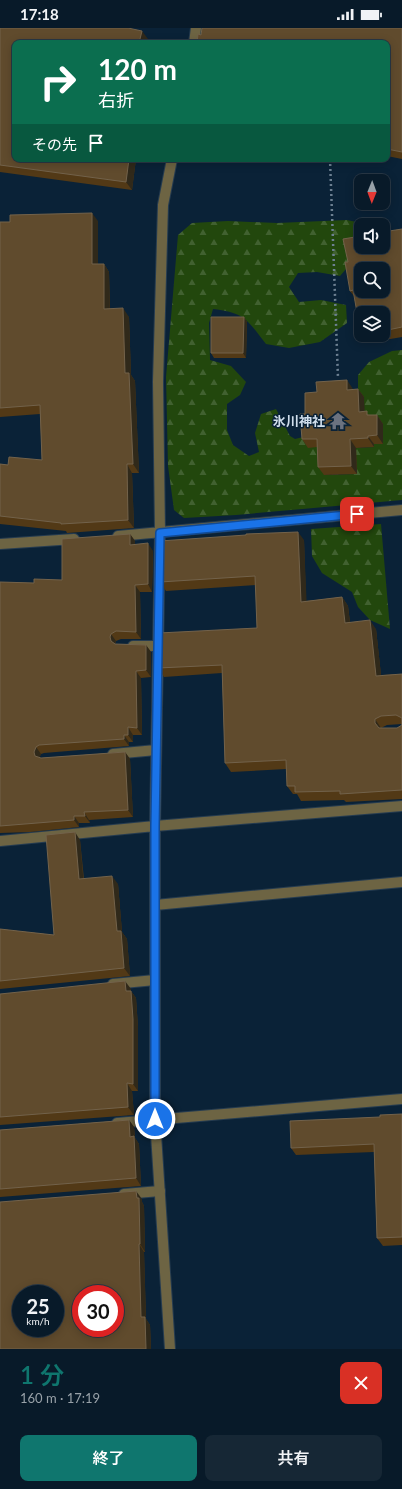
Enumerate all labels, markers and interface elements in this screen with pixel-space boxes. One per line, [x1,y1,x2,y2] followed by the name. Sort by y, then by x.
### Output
[20,5,59,23] text: 17:18
[98,52,177,86] text: 120 m
[32,56,84,108] icon: right
[98,89,134,111] text: 右折
[85,132,107,154] icon: arrive
[32,135,77,153] text: その先
[354,174,390,210] north arrow
[354,174,390,342] map controls
[354,218,390,254] button: sound
[354,262,390,298] button: search
[354,306,390,342] button: layers
[328,411,348,431] temple icon: 氷川神社
[273,413,325,429] place label: 氷川神社
[340,497,374,531] pin
[346,503,368,525] icon: arrive
[134,1098,176,1140] position arrow
[72,1285,124,1337] speed limit sign: 30
[26,1294,50,1318] text: 25
[26,1315,50,1327] text: km/h
[20,1360,64,1389] text: 1 分
[340,1362,382,1404] button: close
[20,1390,100,1406] text: 160 m · 17:19
[20,1435,197,1481] button: 終了
[205,1435,382,1481] button: 共有

